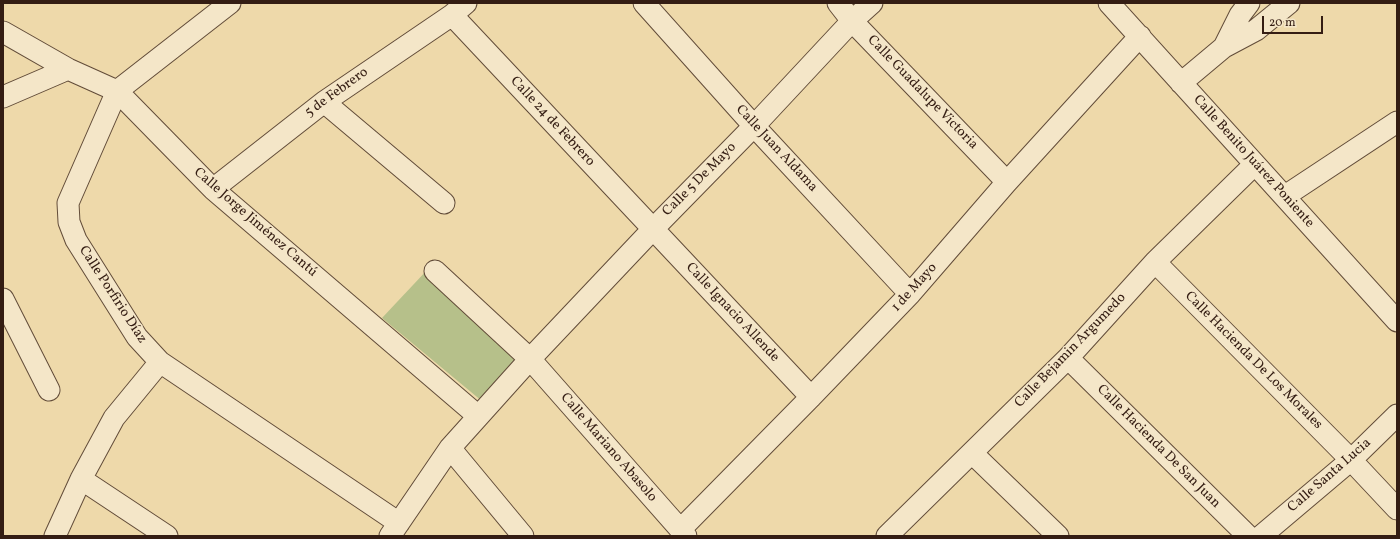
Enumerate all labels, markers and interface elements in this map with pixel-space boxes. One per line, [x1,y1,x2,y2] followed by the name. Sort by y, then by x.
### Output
[1264,8,1325,34] scale bar
[1269,15,1296,31] text: 20 m
[863,32,981,154] street label: Calle Guadalupe Victoria
[302,64,372,122] street label: 5 de Febrero
[506,74,598,170] street label: Calle 24 de Febrero
[1189,92,1317,232] street label: Calle Benito Juárez Poniente
[731,102,821,196] street label: Calle Juan Aldama
[660,140,740,220] street label: Calle 5 De Mayo
[190,165,320,281] street label: Calle Jorge Jiménez Cantú
[74,243,150,347] street label: Calle Porfirio Díaz
[682,260,782,366] street label: Calle Ignacio Allende
[889,260,941,316] street label: 1 de Mayo
[1181,289,1325,433] street label: Calle Hacienda De Los Morales
[1012,290,1130,412] street label: Calle Bejamin Argumedo
[1093,382,1223,512] street label: Calle Hacienda De San Juan
[556,390,660,506] street label: Calle Mariano Abasolo
[1285,435,1375,517] street label: Calle Santa Lucia

